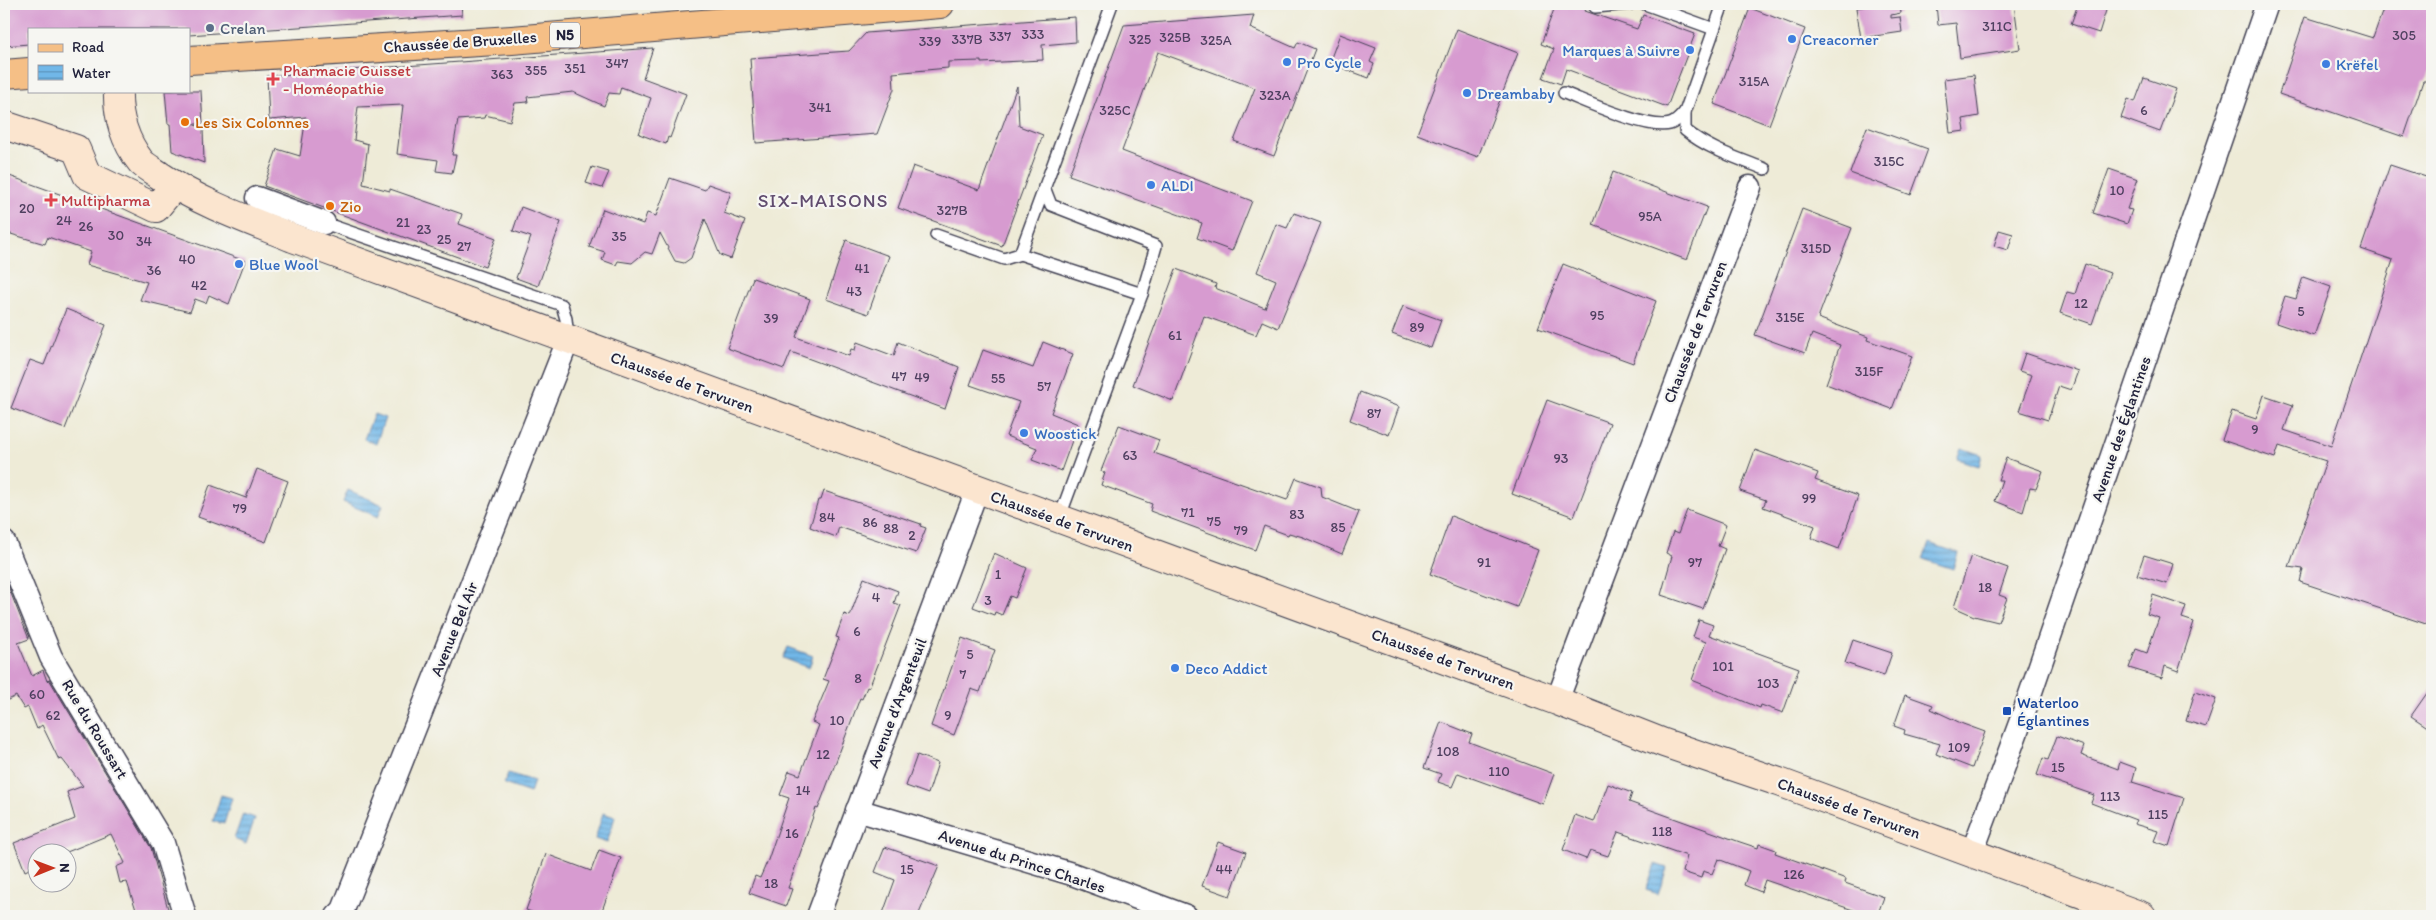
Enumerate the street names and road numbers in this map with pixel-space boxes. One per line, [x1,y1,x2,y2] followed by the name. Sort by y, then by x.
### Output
[550,22,580,48] road number: N5
[383,27,537,57] street label: Chaussée de Bruxelles
[1659,258,1731,406] street label: Chaussée de Tervuren
[608,347,756,417] street label: Chaussée de Tervuren
[2087,354,2155,504] street label: Avenue des Églantines
[988,486,1136,556] street label: Chaussée de Tervuren
[426,578,482,679] street label: Avenue Bel Air
[1369,624,1517,694] street label: Chaussée de Tervuren
[863,635,931,771] street label: Avenue d'Argenteuil
[58,676,132,782] street label: Rue du Roussart
[1775,773,1923,843] street label: Chaussée de Tervuren
[936,825,1108,897] street label: Avenue du Prince Charles

